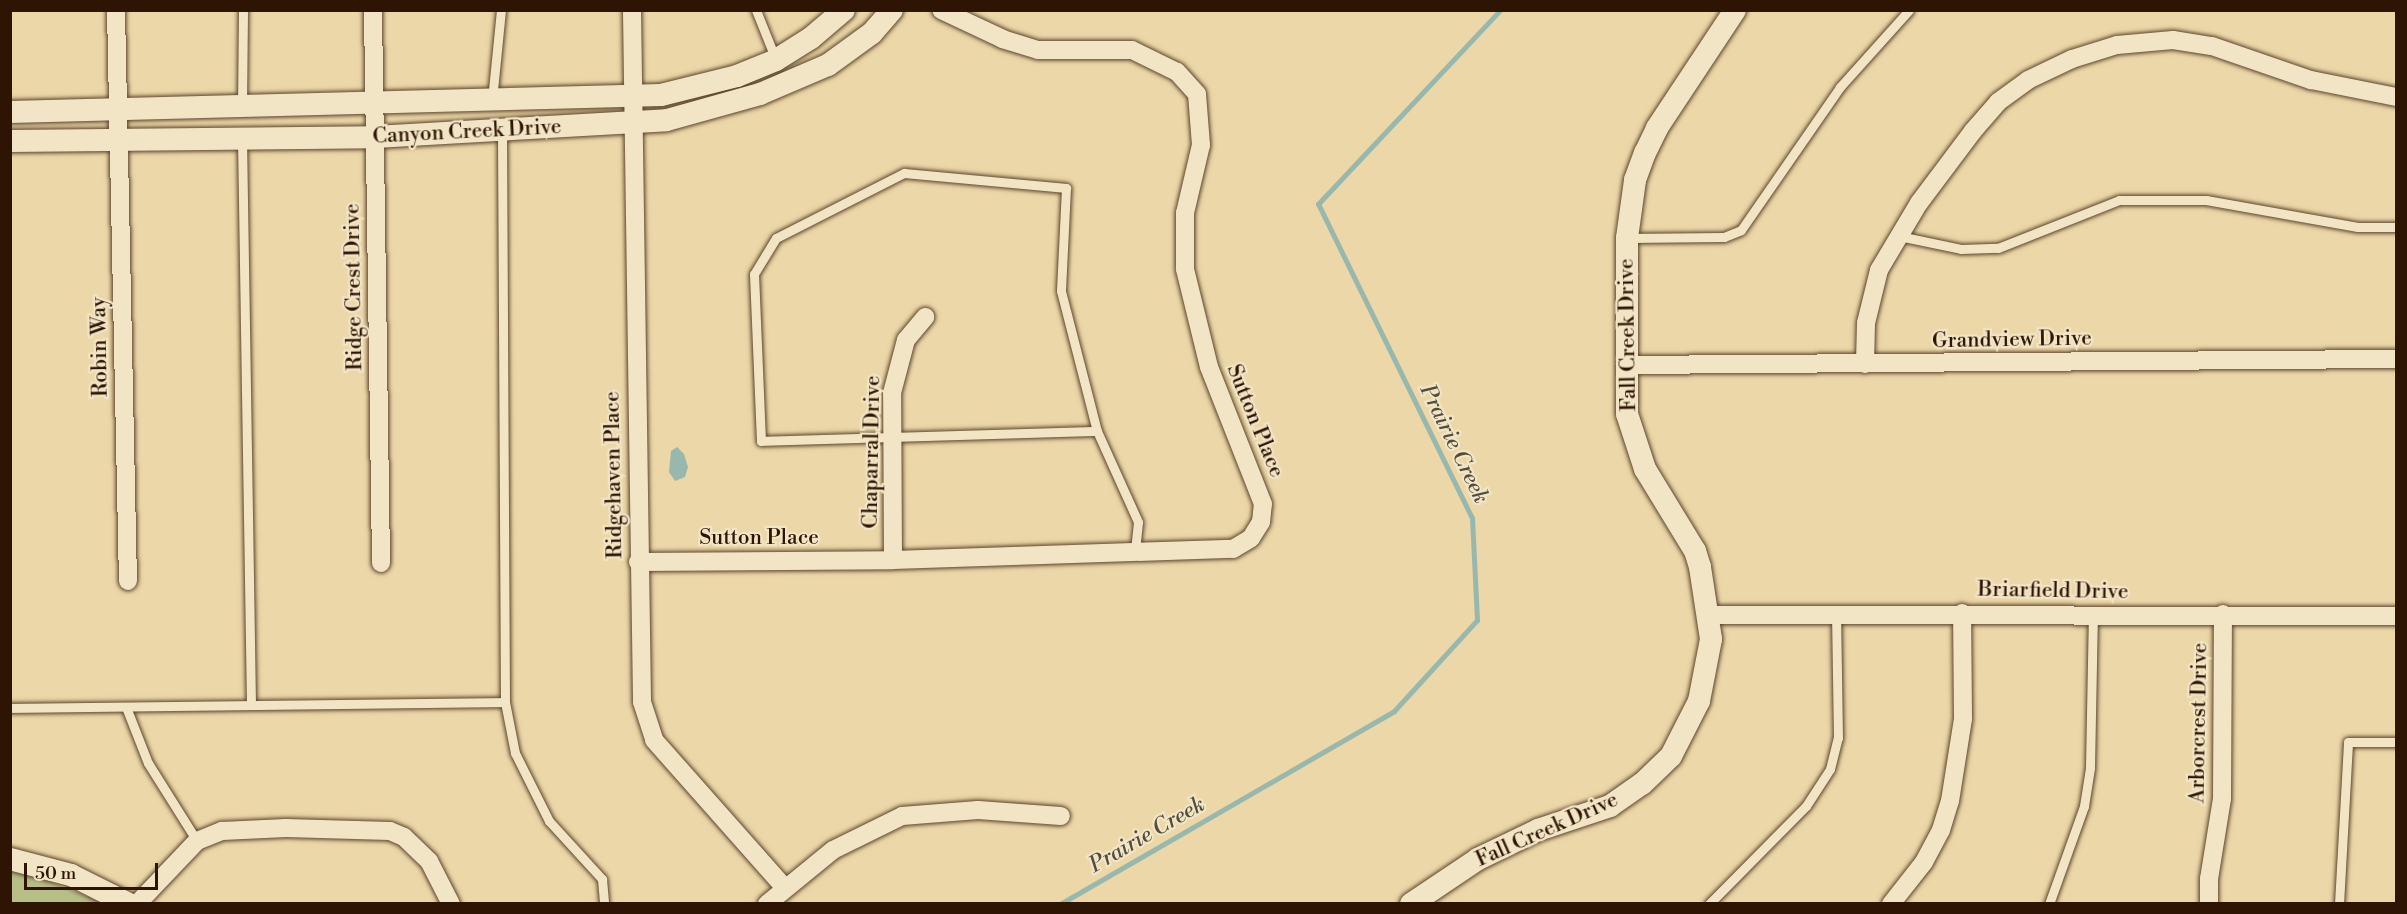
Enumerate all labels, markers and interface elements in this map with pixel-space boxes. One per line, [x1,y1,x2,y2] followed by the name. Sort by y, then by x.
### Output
[372,114,562,150] street label: Canyon Creek Drive
[340,203,368,371] street label: Ridge Crest Drive
[1614,258,1642,412] street label: Fall Creek Drive
[87,297,113,397] street label: Robin Way
[1932,326,2092,354] street label: Grandview Drive
[1221,361,1289,481] street label: Sutton Place
[858,375,886,529] street label: Chaparral Drive
[1414,380,1494,508] water label: Prairie Creek
[600,391,628,559] street label: Ridgehaven Place
[699,525,819,551] street label: Sutton Place
[1977,577,2129,605] street label: Briarfield Drive
[2185,642,2213,804] street label: Arborcrest Drive
[1472,787,1622,873] street label: Fall Creek Drive
[1084,791,1210,879] water label: Prairie Creek
[27,851,160,889] scale bar
[35,862,76,885] text: 50 m

